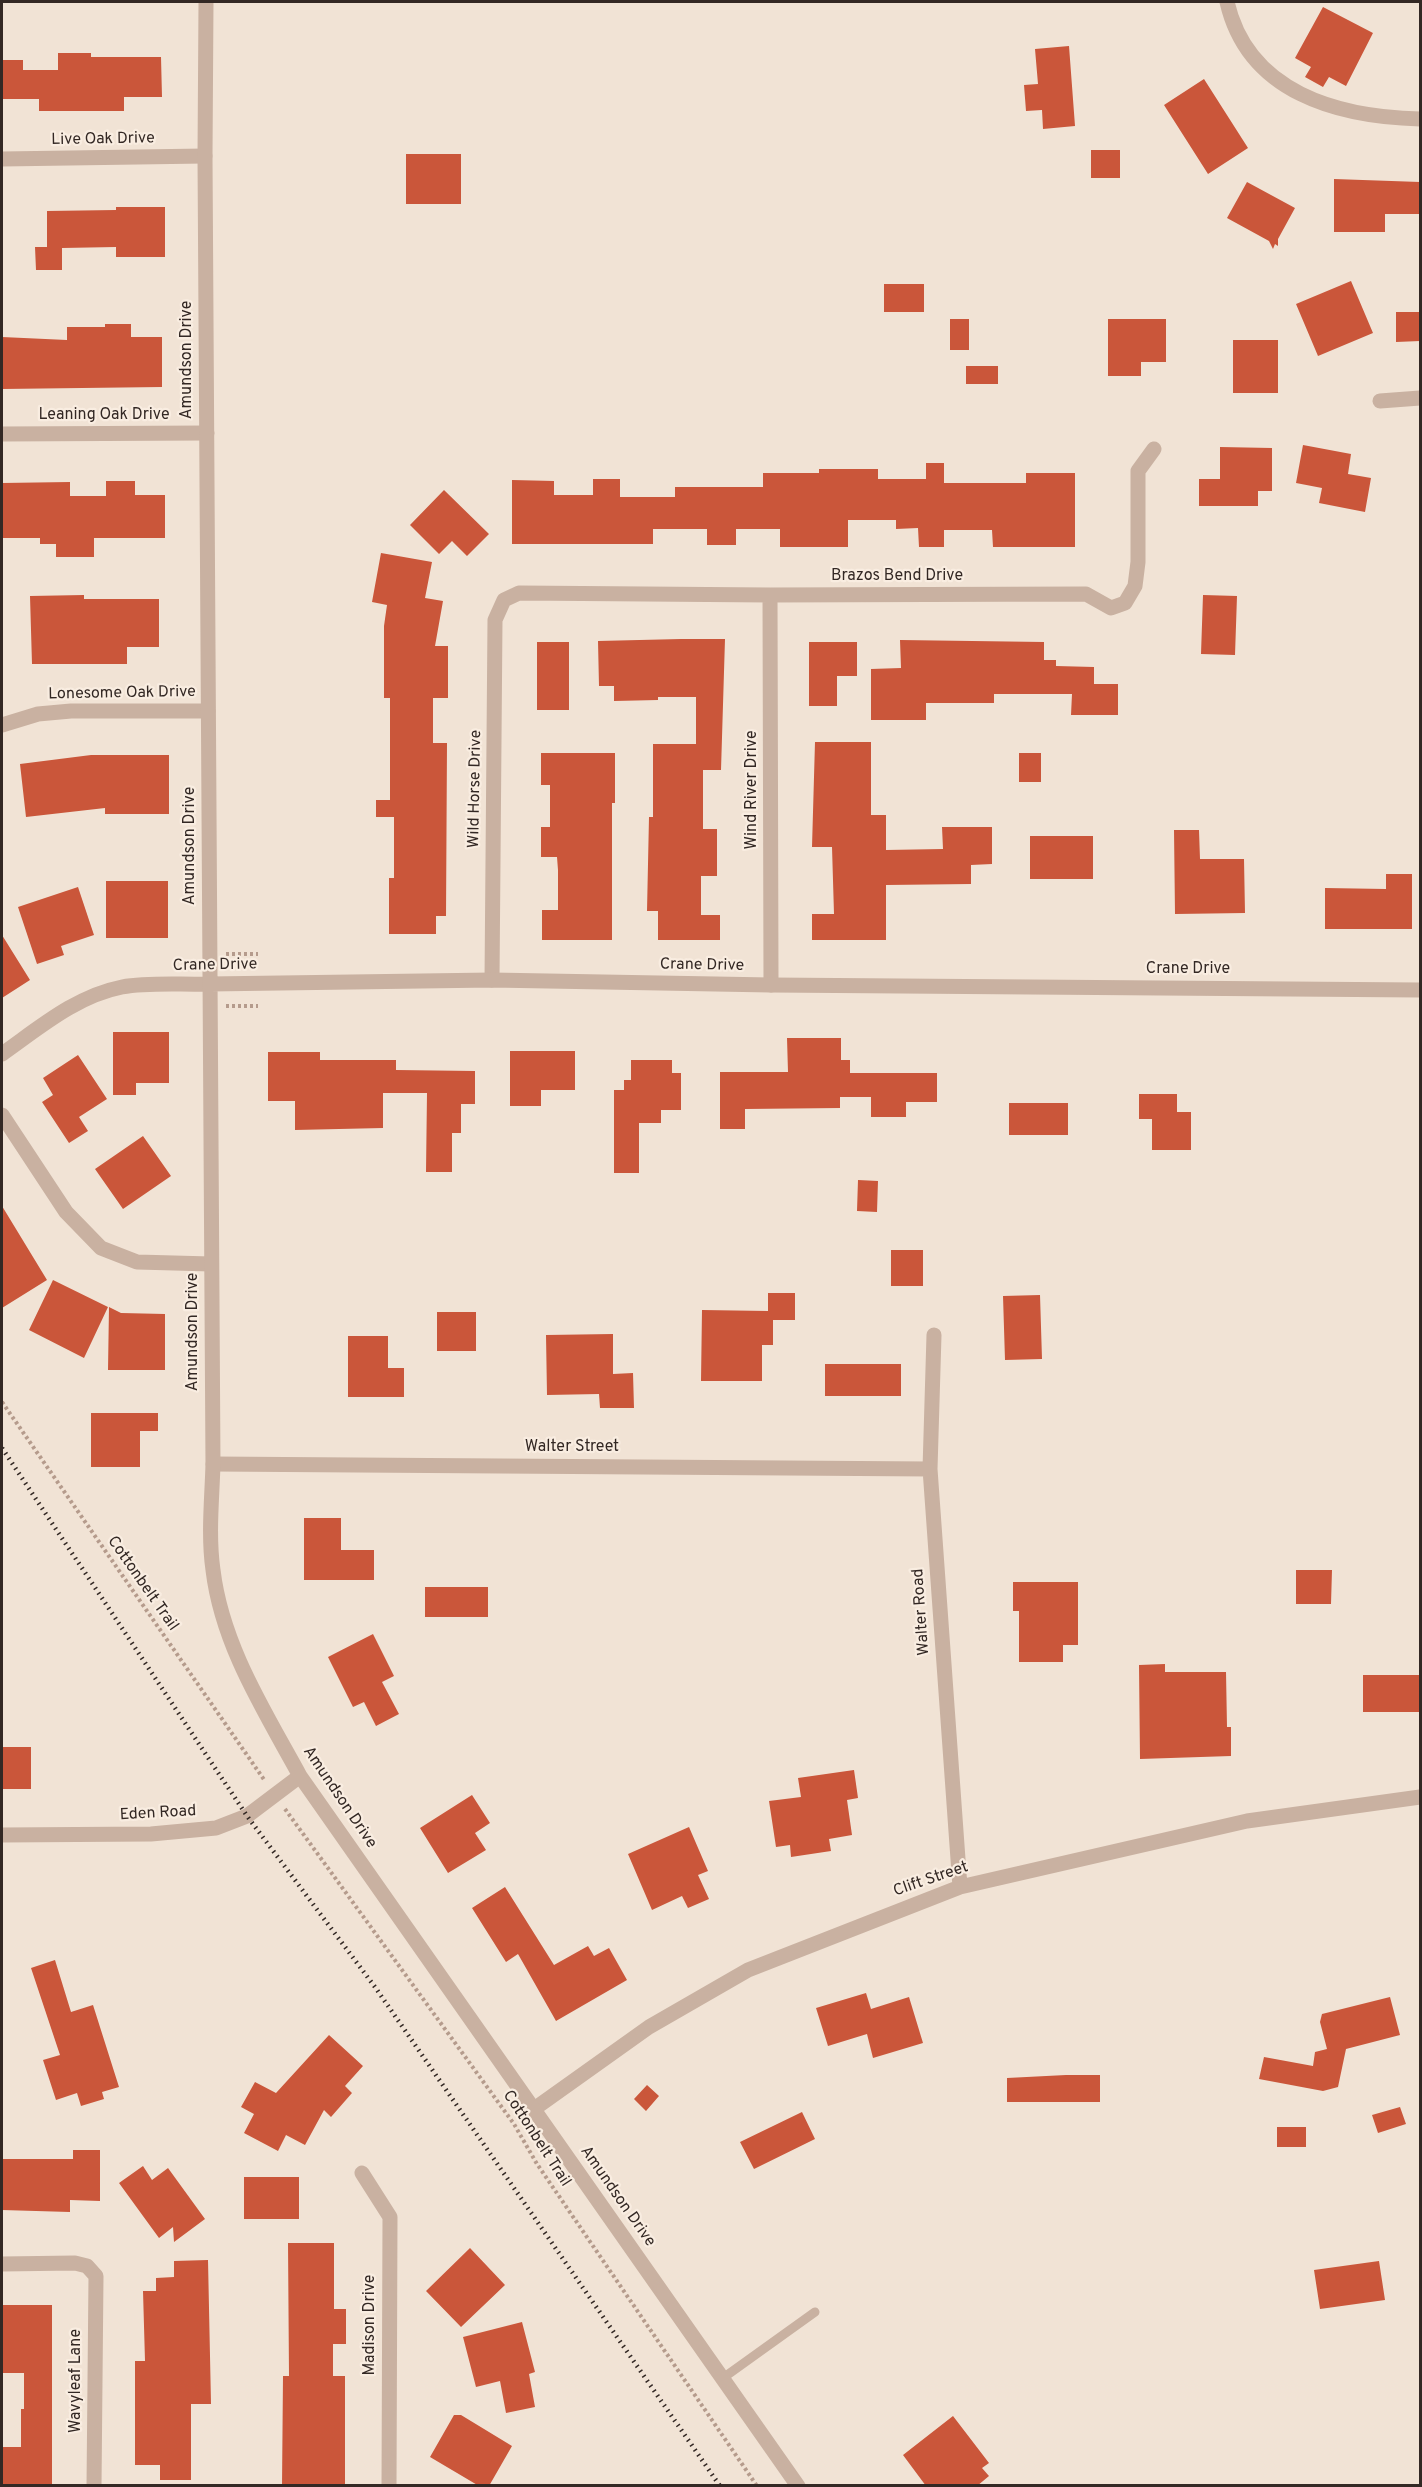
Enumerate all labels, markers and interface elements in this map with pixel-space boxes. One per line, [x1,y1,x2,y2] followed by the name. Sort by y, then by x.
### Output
[51,129,155,151] street label: Live Oak Drive
[178,301,198,419] street label: Amundson Drive
[38,406,170,426] street label: Leaning Oak Drive
[831,567,963,587] street label: Brazos Bend Drive
[48,683,196,705] street label: Lonesome Oak Drive
[465,730,487,848] street label: Wild Horse Drive
[743,731,763,849] street label: Wind River Drive
[181,787,201,905] street label: Amundson Drive
[173,956,257,976] street label: Crane Drive
[660,956,744,976] street label: Crane Drive
[1146,960,1230,980] street label: Crane Drive
[184,1273,204,1391] street label: Amundson Drive
[525,1438,619,1458] street label: Walter Street
[102,1533,182,1635] street label: Cottonbelt Trail
[909,1568,935,1656] street label: Walter Road
[298,1743,380,1853] street label: Amundson Drive
[119,1802,197,1826] street label: Eden Road
[891,1858,971,1902] street label: Clift Street
[498,2087,574,2191] street label: Cottonbelt Trail
[575,2143,659,2251] street label: Amundson Drive
[361,2275,381,2375] street label: Madison Drive
[67,2329,87,2433] street label: Wavyleaf Lane

